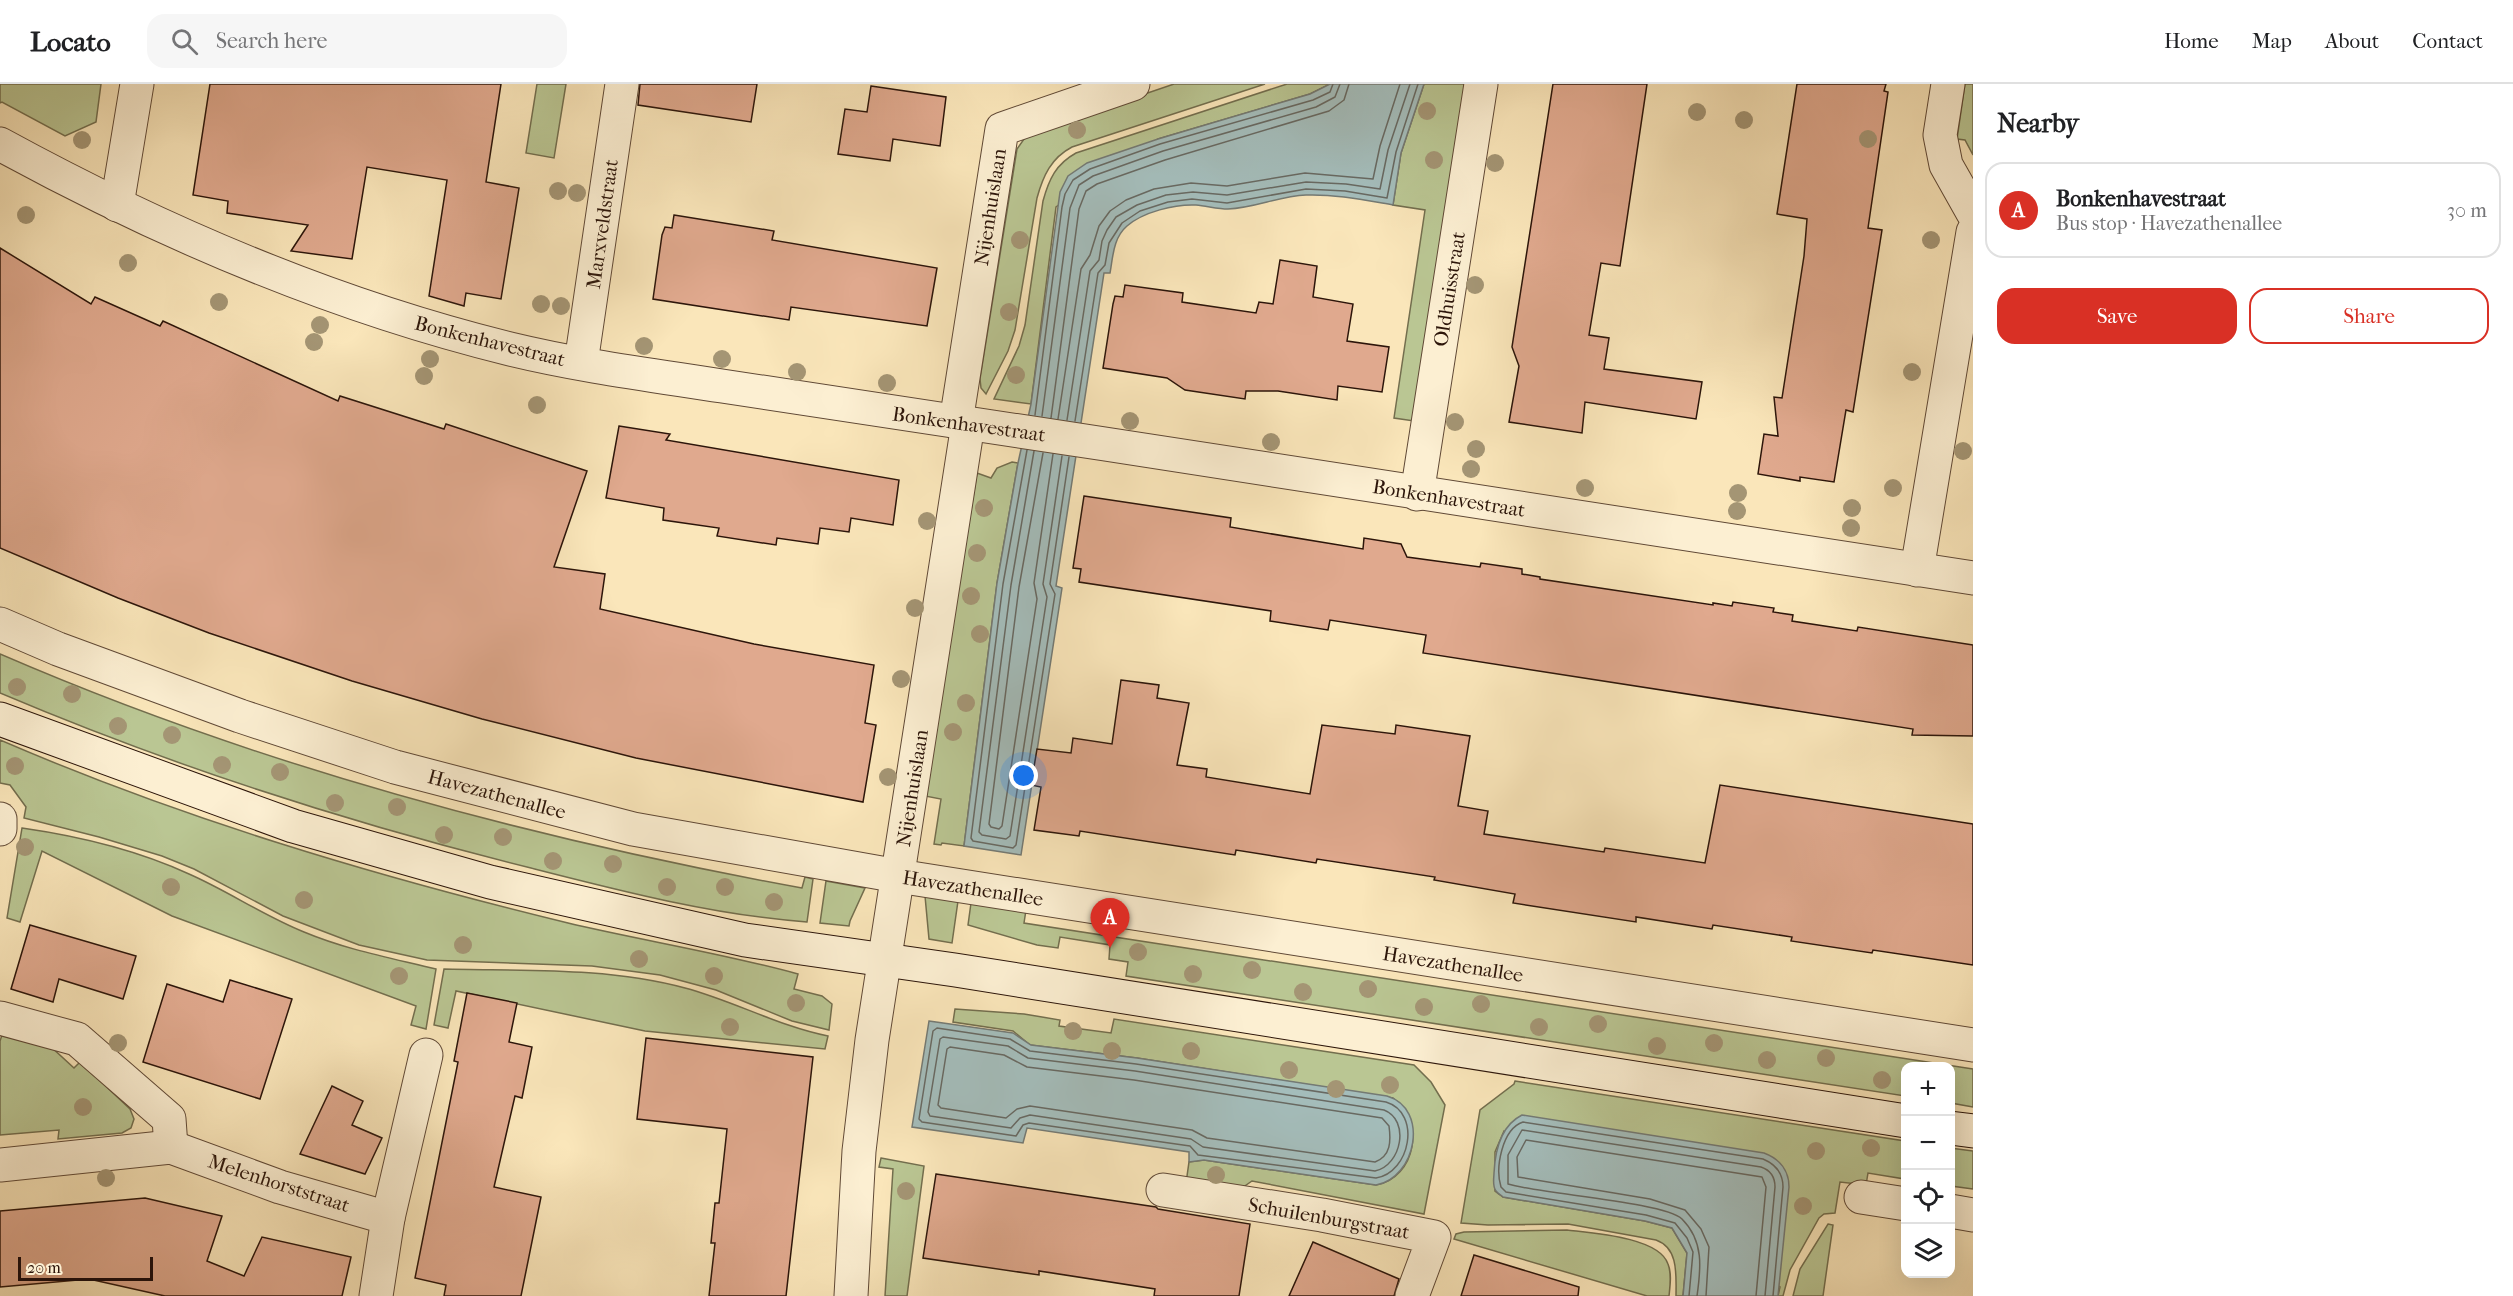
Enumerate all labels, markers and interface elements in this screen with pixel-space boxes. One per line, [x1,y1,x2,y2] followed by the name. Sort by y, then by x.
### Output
[147,14,567,68] search box
[30,25,111,58] text: Locato
[168,25,201,58] icon: search
[216,28,327,54] text: Search here
[2164,29,2219,53] text: Home
[2252,29,2292,53] text: Map
[2325,29,2379,53] text: About
[2412,29,2483,53] text: Contact
[1997,108,2079,139] text: Nearby
[970,146,1011,267] street label: Nijenhuislaan
[582,158,623,290] street label: Marxveldstraat
[2056,186,2226,212] text: Bonkenhavestraat
[2012,199,2025,222] text: A
[2447,199,2487,222] text: 30 m
[2056,212,2282,235] text: Bus stop · Havezathenallee
[1429,230,1470,348] street label: Oldhuisstraat
[1997,288,2237,344] button: Save
[2249,288,2489,344] button: Share
[412,312,568,371] street label: Bonkenhavestraat
[891,402,1047,447] street label: Bonkenhavestraat
[1371,475,1527,522] street label: Bonkenhavestraat
[892,727,933,848] street label: Nijenhuislaan
[1009,761,1038,790] your location
[425,765,569,824] street label: Havezathenallee
[901,866,1045,911] street label: Havezathenallee
[1090,898,1130,948] pin: A
[1381,942,1525,987] street label: Havezathenallee
[1901,1062,1955,1278] map controls
[1901,1062,1955,1116] button: +
[1901,1116,1955,1170] button: −
[205,1150,353,1217] street label: Melenhorststraat
[1901,1170,1955,1224] button: locate
[1246,1193,1411,1244] street label: Schuilenburgstraat
[1901,1224,1955,1278] button: layers
[18,1254,153,1282] scale bar
[27,1258,61,1277] text: 20 m

